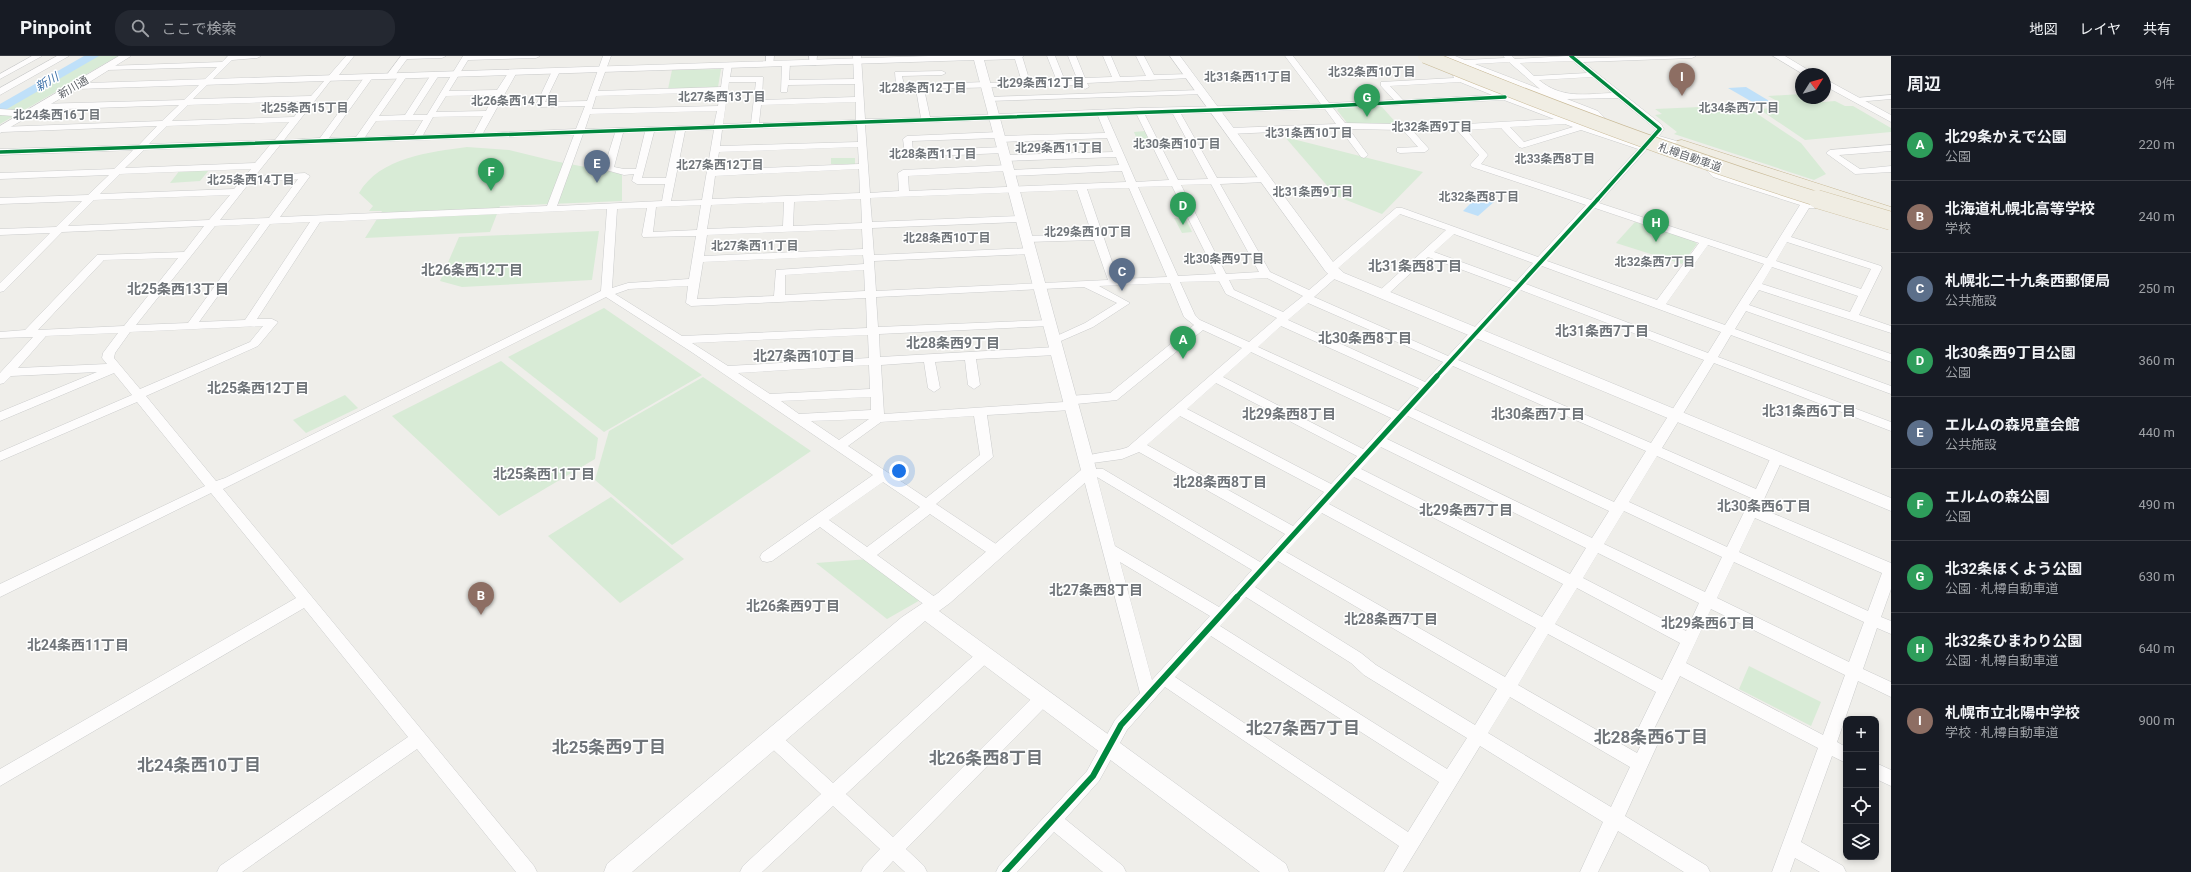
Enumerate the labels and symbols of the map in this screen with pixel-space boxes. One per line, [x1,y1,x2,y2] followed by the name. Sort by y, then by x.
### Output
[1669,63,1695,96] pin: I
[1328,65,1416,79] district label: 北32条西10丁目
[1795,68,1831,104] north arrow
[33,69,63,94] water label: 新川
[1204,70,1292,84] district label: 北31条西11丁目
[56,74,91,101] street label: 新川通
[997,76,1085,90] district label: 北29条西12丁目
[879,81,967,95] district label: 北28条西12丁目
[1354,84,1380,117] pin: G
[678,90,766,104] district label: 北27条西13丁目
[471,94,559,108] district label: 北26条西14丁目
[261,101,349,115] district label: 北25条西15丁目
[1699,101,1779,115] district label: 北34条西7丁目
[13,108,101,122] district label: 北24条西16丁目
[1392,120,1472,134] district label: 北32条西9丁目
[1265,126,1353,140] district label: 北31条西10丁目
[1133,137,1221,151] district label: 北30条西10丁目
[1015,141,1103,155] district label: 北29条西11丁目
[1657,141,1723,174] street label: 札樽自動車道
[889,147,977,161] district label: 北28条西11丁目
[584,150,610,183] pin: E
[1515,152,1595,166] district label: 北33条西8丁目
[478,158,504,191] pin: F
[676,158,764,172] district label: 北27条西12丁目
[207,173,295,187] district label: 北25条西14丁目
[1273,185,1353,199] district label: 北31条西9丁目
[1439,190,1519,204] district label: 北32条西8丁目
[1170,192,1196,225] pin: D
[1643,209,1669,242] pin: H
[1044,225,1132,239] district label: 北29条西10丁目
[903,231,991,245] district label: 北28条西10丁目
[711,239,799,253] district label: 北27条西11丁目
[1184,252,1264,266] district label: 北30条西9丁目
[1615,255,1695,269] district label: 北32条西7丁目
[1109,258,1135,291] pin: C
[1368,258,1462,274] district label: 北31条西8丁目
[421,262,523,278] district label: 北26条西12丁目
[127,281,229,297] district label: 北25条西13丁目
[1555,323,1649,339] district label: 北31条西7丁目
[1170,326,1196,359] pin: A
[1318,330,1412,346] district label: 北30条西8丁目
[906,335,1000,351] district label: 北28条西9丁目
[753,348,855,364] district label: 北27条西10丁目
[207,380,309,396] district label: 北25条西12丁目
[1762,403,1856,419] district label: 北31条西6丁目
[1242,406,1336,422] district label: 北29条西8丁目
[1491,406,1585,422] district label: 北30条西7丁目
[889,461,909,481] your location
[493,466,595,482] district label: 北25条西11丁目
[1173,474,1267,490] district label: 北28条西8丁目
[1717,498,1811,514] district label: 北30条西6丁目
[1419,502,1513,518] district label: 北29条西7丁目
[468,582,494,615] pin: B
[1049,582,1143,598] district label: 北27条西8丁目
[746,598,840,614] district label: 北26条西9丁目
[1344,611,1438,627] district label: 北28条西7丁目
[1661,615,1755,631] district label: 北29条西6丁目
[27,637,129,653] district label: 北24条西11丁目
[1246,718,1360,738] district label: 北27条西7丁目
[1594,727,1708,747] district label: 北28条西6丁目
[552,737,666,757] district label: 北25条西9丁目
[929,748,1043,768] district label: 北26条西8丁目
[137,755,261,775] district label: 北24条西10丁目

